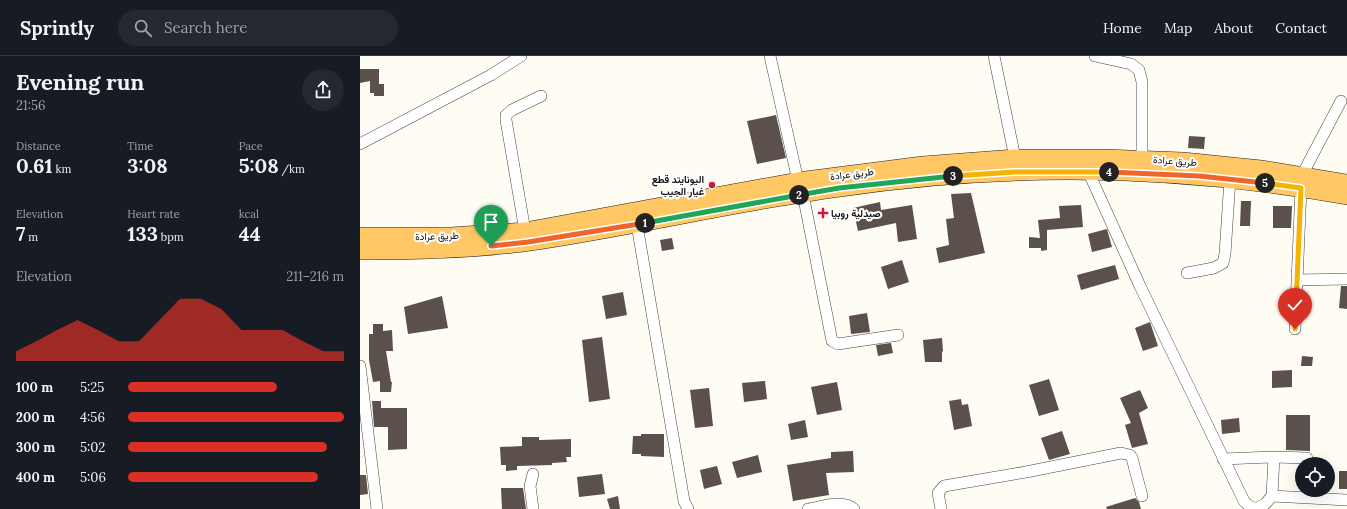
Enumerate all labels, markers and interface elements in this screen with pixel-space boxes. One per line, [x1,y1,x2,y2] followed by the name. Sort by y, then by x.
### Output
[118,10,398,46] search box
[20,16,94,40] text: Sprintly
[132,17,154,39] icon: search
[164,18,247,37] text: Search here
[1103,19,1142,37] text: Home
[1164,19,1192,37] text: Map
[1214,19,1253,37] text: About
[1275,19,1327,37] text: Contact
[16,68,144,96] text: Evening run
[302,69,344,111] button: share
[16,97,46,114] text: 21:56
[16,139,61,153] text: Distance
[127,139,153,153] text: Time
[239,139,263,153] text: Pace
[16,153,53,178] text: 0.61
[127,153,168,178] text: 3:08
[239,153,279,178] text: 5:08
[1153,153,1198,169] street label: طريق عرادة
[53,162,71,176] text: km
[279,162,305,176] text: /km
[1099,162,1119,182] pin: 4
[829,165,875,183] street label: طريق عرادة
[1106,165,1112,179] text: 4
[943,166,963,186] pin: 3
[950,169,956,183] text: 3
[652,173,704,198] place label: اليونايتد قطع غيار الجيب
[1255,173,1275,193] pin: 5
[1262,176,1268,190] text: 5
[707,180,717,190] marker: اليونايتد قطع غيار الجيب
[789,185,809,205] pin: 2
[796,188,802,202] text: 2
[474,205,508,246] pin
[16,207,63,221] text: Elevation
[127,207,180,221] text: Heart rate
[239,207,259,221] text: kcal
[831,207,881,220] place label: صيدلية روبيا
[818,208,828,218] marker: صيدلية روبيا
[480,211,502,233] icon: arrive
[635,213,655,233] pin: 1
[643,216,647,230] text: 1
[16,221,25,246] text: 7
[127,221,158,246] text: 133
[239,221,261,246] text: 44
[415,229,460,243] street label: طريق عرادة
[25,230,38,244] text: m
[158,230,184,244] text: bpm
[16,268,72,285] text: Elevation
[286,268,344,285] text: 211–216 m
[1278,288,1312,329] pin
[1284,294,1306,316] icon: check
[16,379,53,396] text: 100 m
[80,379,104,396] text: 5:25
[16,409,55,426] text: 200 m
[80,409,105,426] text: 4:56
[16,439,55,456] text: 300 m
[80,439,105,456] text: 5:02
[1295,457,1335,497] map controls
[1295,457,1335,497] button: locate
[16,469,55,486] text: 400 m
[80,469,106,486] text: 5:06

